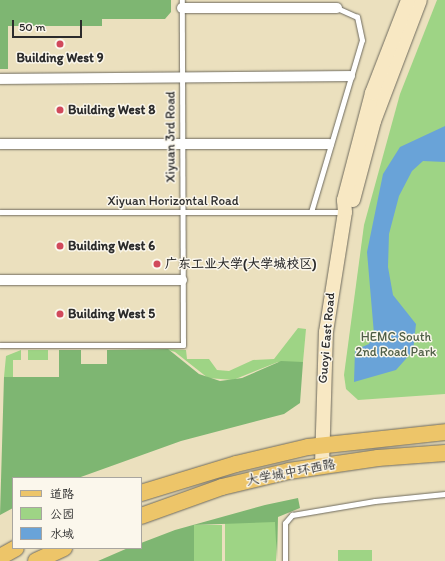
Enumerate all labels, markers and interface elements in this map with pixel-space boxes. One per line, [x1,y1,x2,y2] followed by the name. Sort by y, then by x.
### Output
[14,12,84,38] scale bar
[19,20,45,34] text: 50 m
[55,39,65,49] marker: Building West 9
[16,50,104,66] place label: Building West 9
[163,91,179,183] street label: Xiyuan 3rd Road
[68,102,155,118] place label: Building West 8
[55,105,65,115] marker: Building West 8
[107,193,239,209] street label: Xiyuan Horizontal Road
[68,238,155,254] place label: Building West 6
[55,241,65,251] marker: Building West 6
[165,256,316,272] place label: 广东工业大学(大学城校区)
[152,259,162,269] marker: 广东工业大学(大学城校区)
[315,292,339,384] street label: Guoyi East Road
[68,306,155,322] place label: Building West 5
[55,309,65,319] marker: Building West 5
[356,330,436,361] park label: HEMC South 2nd Road Park
[245,457,337,489] street label: 大学城中环西路
[12,477,142,549] legend
[50,487,74,501] text: 道路
[50,507,74,521] text: 公园
[50,527,74,541] text: 水域

